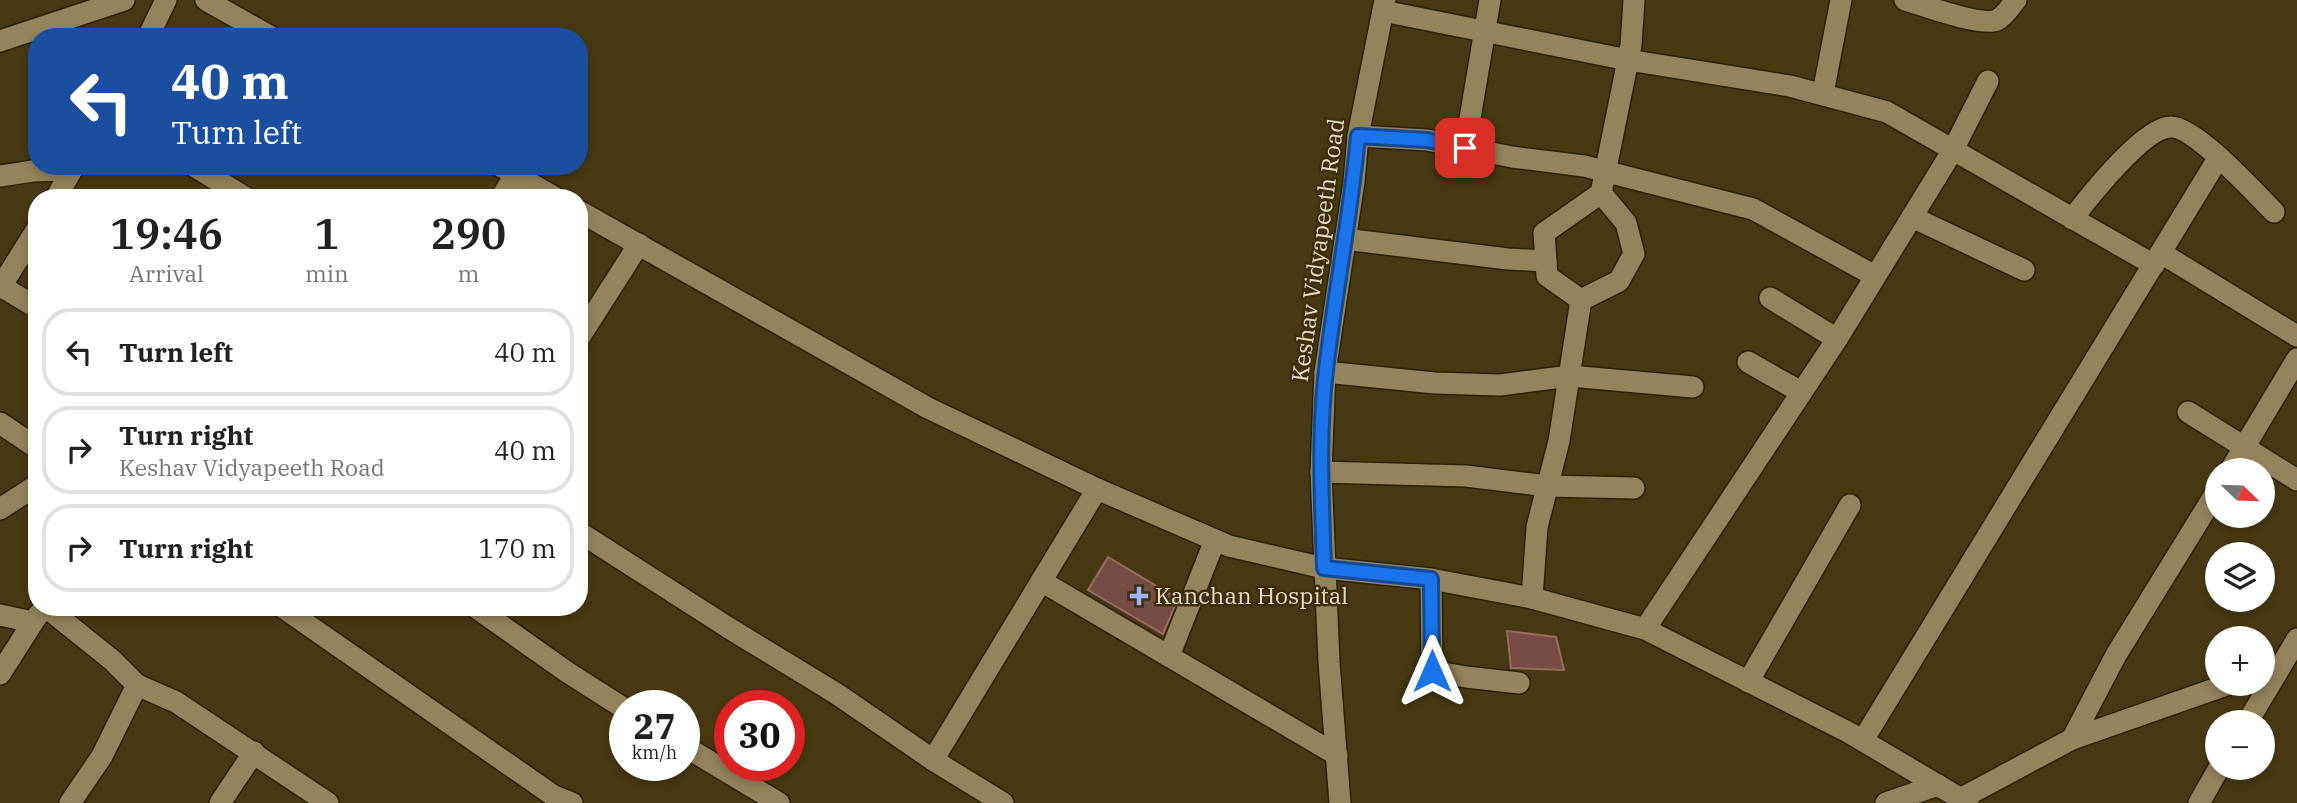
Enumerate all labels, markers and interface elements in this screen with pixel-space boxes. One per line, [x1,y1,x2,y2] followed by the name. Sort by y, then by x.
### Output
[171,49,289,112] text: 40 m
[56,56,147,147] icon: left
[171,111,302,153] text: Turn left
[1284,116,1350,384] street label: Keshav Vidyapeeth Road
[1435,118,1495,178] pin
[1446,129,1484,167] icon: arrive
[110,206,223,261] text: 19:46
[314,206,339,261] text: 1
[431,206,506,261] text: 290
[129,258,204,288] text: Arrival
[305,258,349,288] text: min
[457,258,479,288] text: m
[60,333,98,371] icon: left
[119,335,233,369] text: Turn left
[494,335,556,369] text: 40 m
[119,418,253,452] text: Turn right
[60,431,98,469] icon: right
[494,433,556,467] text: 40 m
[119,452,385,482] text: Keshav Vidyapeeth Road
[2205,458,2275,528] north arrow
[2205,458,2275,780] map controls
[60,529,98,567] icon: right
[119,531,253,565] text: Turn right
[478,531,556,565] text: 170 m
[2205,542,2275,612] button: layers
[1155,580,1348,610] place label: Kanchan Hospital
[1129,586,1149,606] marker: Kanchan Hospital
[2205,626,2275,696] button: +
[1395,634,1469,708] position arrow
[714,690,805,781] speed limit sign: 30
[633,703,676,749] text: 27
[2205,710,2275,780] button: −
[632,741,677,764] text: km/h

